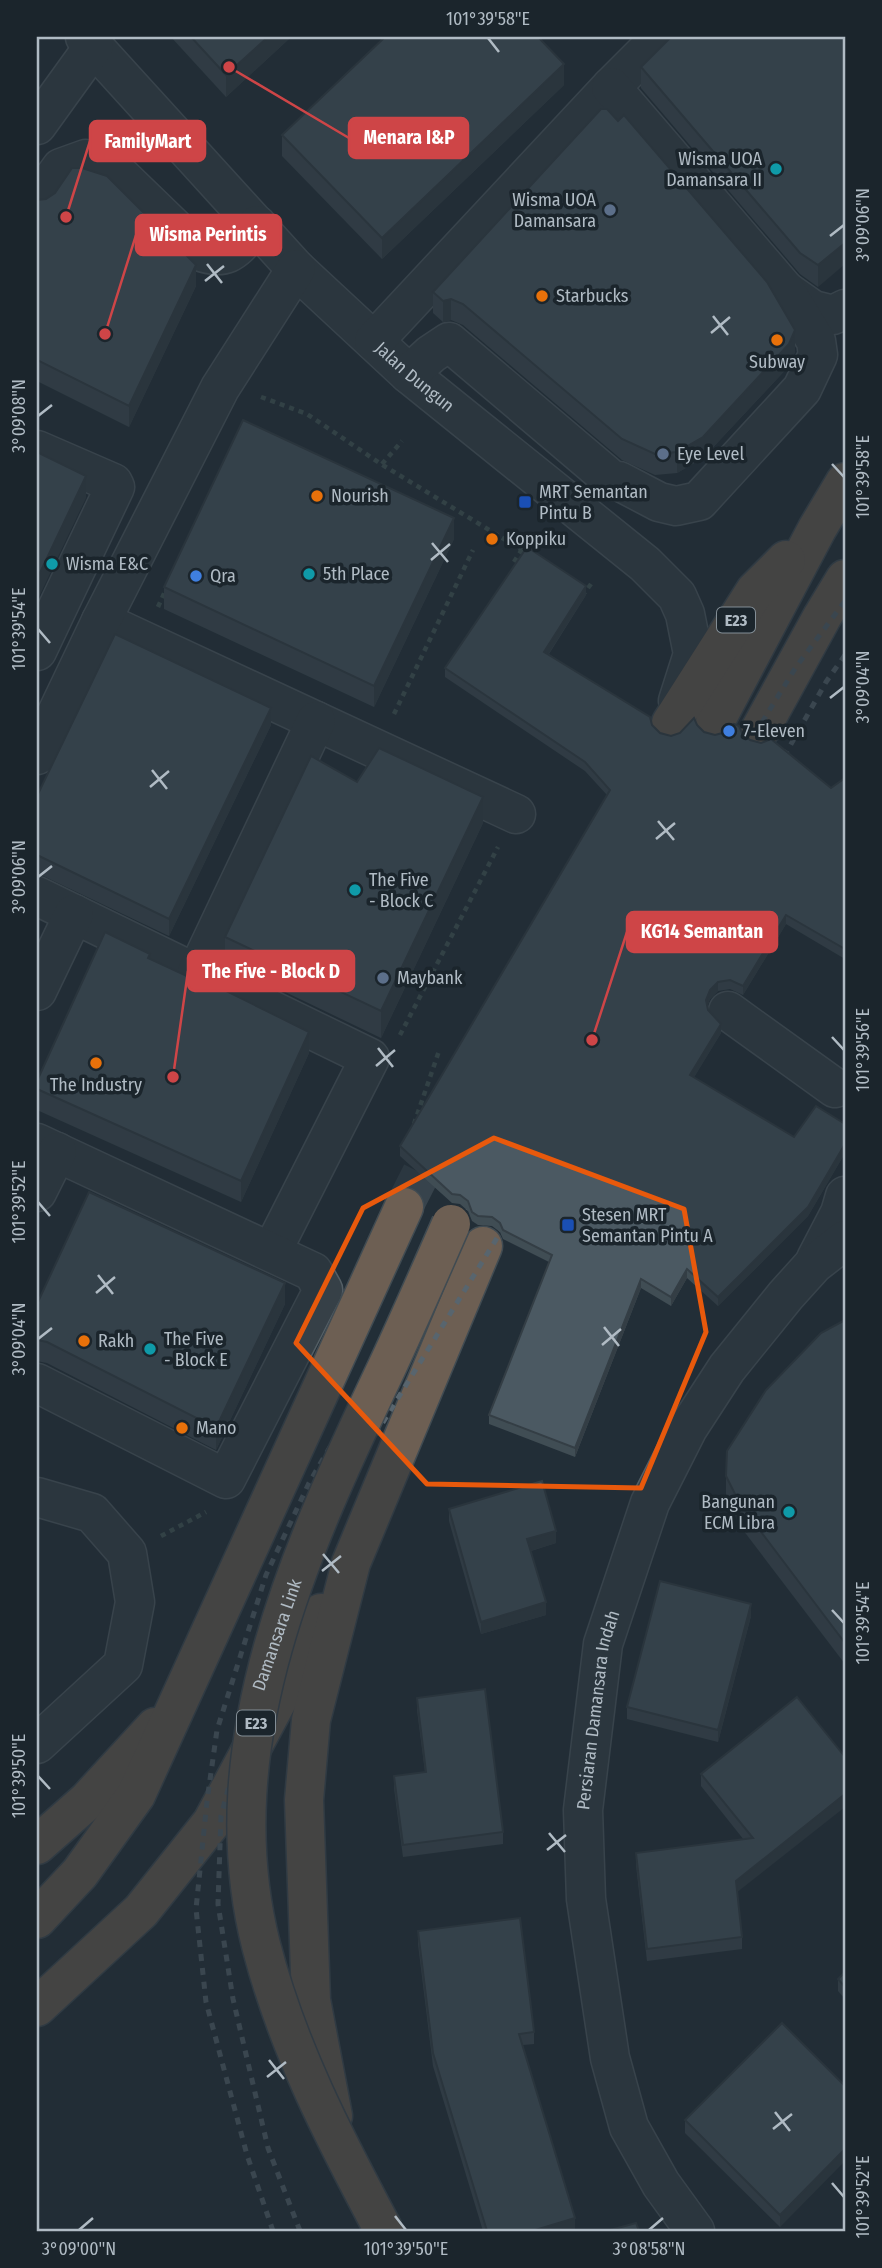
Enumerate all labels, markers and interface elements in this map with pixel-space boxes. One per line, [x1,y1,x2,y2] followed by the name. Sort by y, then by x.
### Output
[446,8,530,30] text: 101°39'58"E
[349,118,468,158] callout: Menara I&P
[90,121,205,161] callout: FamilyMart
[363,126,455,149] text: Menara I&P
[105,130,192,153] text: FamilyMart
[666,148,763,191] place label: Wisma UOA Damansara II
[768,161,784,177] marker: Wisma UOA Damansara II
[852,188,874,262] text: 3°09'06"N
[512,189,597,232] place label: Wisma UOA Damansara
[602,202,618,218] marker: Wisma UOA Damansara
[136,215,281,255] callout: Wisma Perintis
[150,223,267,246] text: Wisma Perintis
[556,285,629,307] place label: Starbucks
[534,288,550,304] marker: Starbucks
[769,332,785,348] marker: Subway
[370,337,459,417] street label: Jalan Dungun
[749,351,805,373] place label: Subway
[8,379,30,453] text: 3°09'08"N
[852,435,874,519] text: 101°39'58"E
[677,443,744,465] place label: Eye Level
[655,446,671,462] marker: Eye Level
[539,481,648,524] place label: MRT Semantan Pintu B
[331,485,389,507] place label: Nourish
[309,488,325,504] marker: Nourish
[517,494,533,510] marker: MRT Semantan Pintu B
[506,528,566,550] place label: Koppiku
[484,531,500,547] marker: Koppiku
[66,553,148,575] place label: Wisma E&C
[44,556,60,572] marker: Wisma E&C
[323,563,390,585] place label: 5th Place
[210,565,236,587] place label: Qra
[301,566,317,582] marker: 5th Place
[188,568,204,584] marker: Qra
[8,587,30,671] text: 101°39'54"E
[717,608,755,632] road number: E23
[852,651,874,723] text: 3°09'04"N
[743,720,805,742] place label: 7-Eleven
[721,723,737,739] marker: 7-Eleven
[8,840,30,914] text: 3°09'06"N
[369,869,433,912] place label: The Five - Block C
[347,882,363,898] marker: The Five - Block C
[627,912,777,952] callout: KG14 Semantan
[641,920,763,943] text: KG14 Semantan
[188,951,354,991] callout: The Five - Block D
[202,960,340,983] text: The Five - Block D
[397,967,463,989] place label: Maybank
[375,970,391,986] marker: Maybank
[852,1008,874,1092] text: 101°39'56"E
[88,1055,104,1071] marker: The Industry
[50,1074,142,1096] place label: The Industry
[8,1161,30,1243] text: 101°39'52"E
[582,1204,713,1247] place label: Stesen MRT Semantan Pintu A
[560,1217,576,1233] marker: Stesen MRT Semantan Pintu A
[8,1303,30,1375] text: 3°09'04"N
[164,1328,228,1371] place label: The Five - Block E
[98,1330,134,1352] place label: Rakh
[76,1333,92,1349] marker: Rakh
[142,1341,158,1357] marker: The Five - Block E
[196,1417,237,1439] place label: Mano
[174,1420,190,1436] marker: Mano
[701,1491,775,1534] place label: Bangunan ECM Libra
[781,1504,797,1520] marker: Bangunan ECM Libra
[248,1575,307,1694] street label: Damansara Link
[852,1581,874,1665] text: 101°39'54"E
[572,1607,624,1811] street label: Persiaran Damansara Indah
[237,1710,275,1736] road number: E23
[8,1734,30,1818] text: 101°39'50"E
[852,2156,874,2238] text: 101°39'52"E
[42,2238,116,2260] text: 3°09'00"N
[364,2238,448,2260] text: 101°39'50"E
[612,2238,686,2260] text: 3°08'58"N

